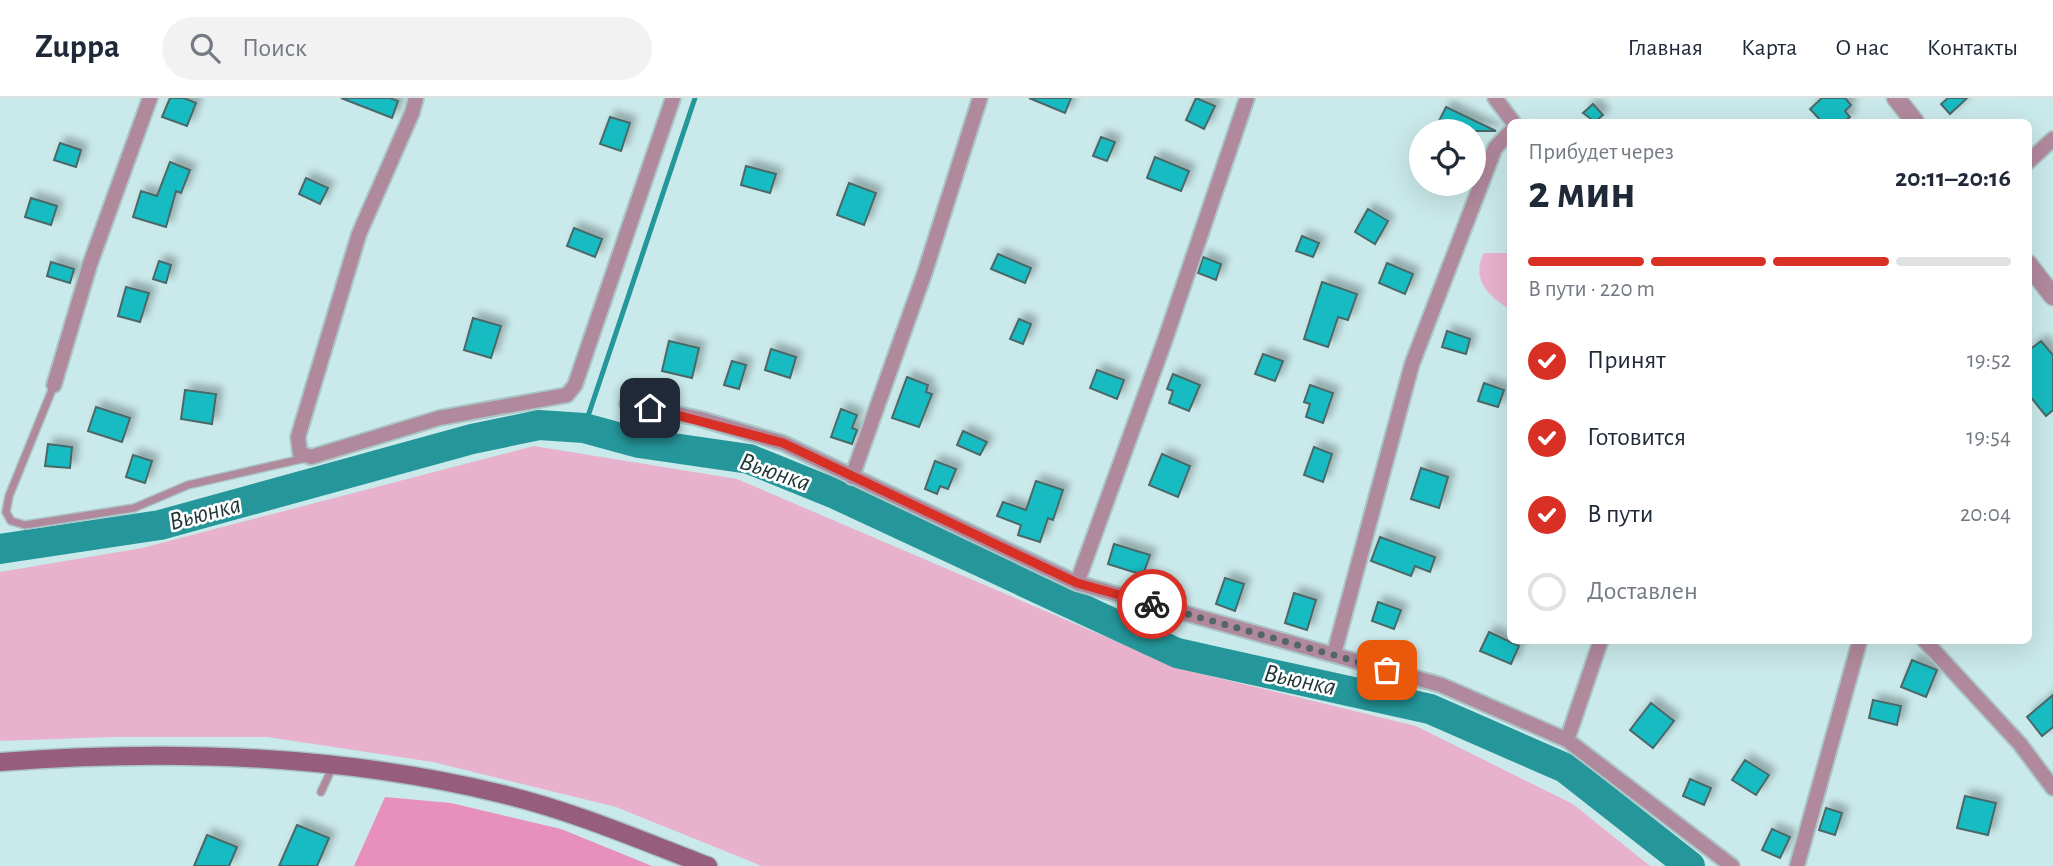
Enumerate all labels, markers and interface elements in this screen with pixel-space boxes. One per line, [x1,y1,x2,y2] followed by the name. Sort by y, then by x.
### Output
[162,17,652,80] search box
[186,29,224,67] icon: search
[35,31,120,64] text: Zuppa
[242,35,307,61] text: Поиск
[1628,36,1703,60] text: Главная
[1741,36,1797,60] text: Карта
[1835,36,1889,60] text: О нас
[1927,36,2018,60] text: Контакты
[1409,119,1486,196] map controls
[1409,119,1486,196] button: locate
[1528,141,1674,164] text: Прибудет через
[1895,165,2011,191] text: 20:11–20:16
[1528,170,1636,216] text: 2 мин
[1528,278,1655,301] text: В пути · 220 m
[1528,342,1566,380] icon: check
[1587,347,1666,373] text: Принят
[1967,349,2011,372] text: 19:52
[620,378,680,438] pin
[631,389,669,427] icon: home
[1528,419,1566,457] icon: check
[1587,424,1686,450] text: Готовится
[1966,426,2011,449] text: 19:54
[736,448,814,496] water label: Вьюнка
[166,491,244,535] water label: Вьюнка
[1528,496,1566,534] icon: check
[1587,501,1653,527] text: В пути
[1960,503,2011,526] text: 20:04
[1117,569,1187,639] courier
[1587,578,1698,604] text: Доставлен
[1133,585,1171,623] icon: bike
[1357,640,1417,700] pin
[1368,651,1406,689] icon: bag
[1262,660,1338,700] water label: Вьюнка

